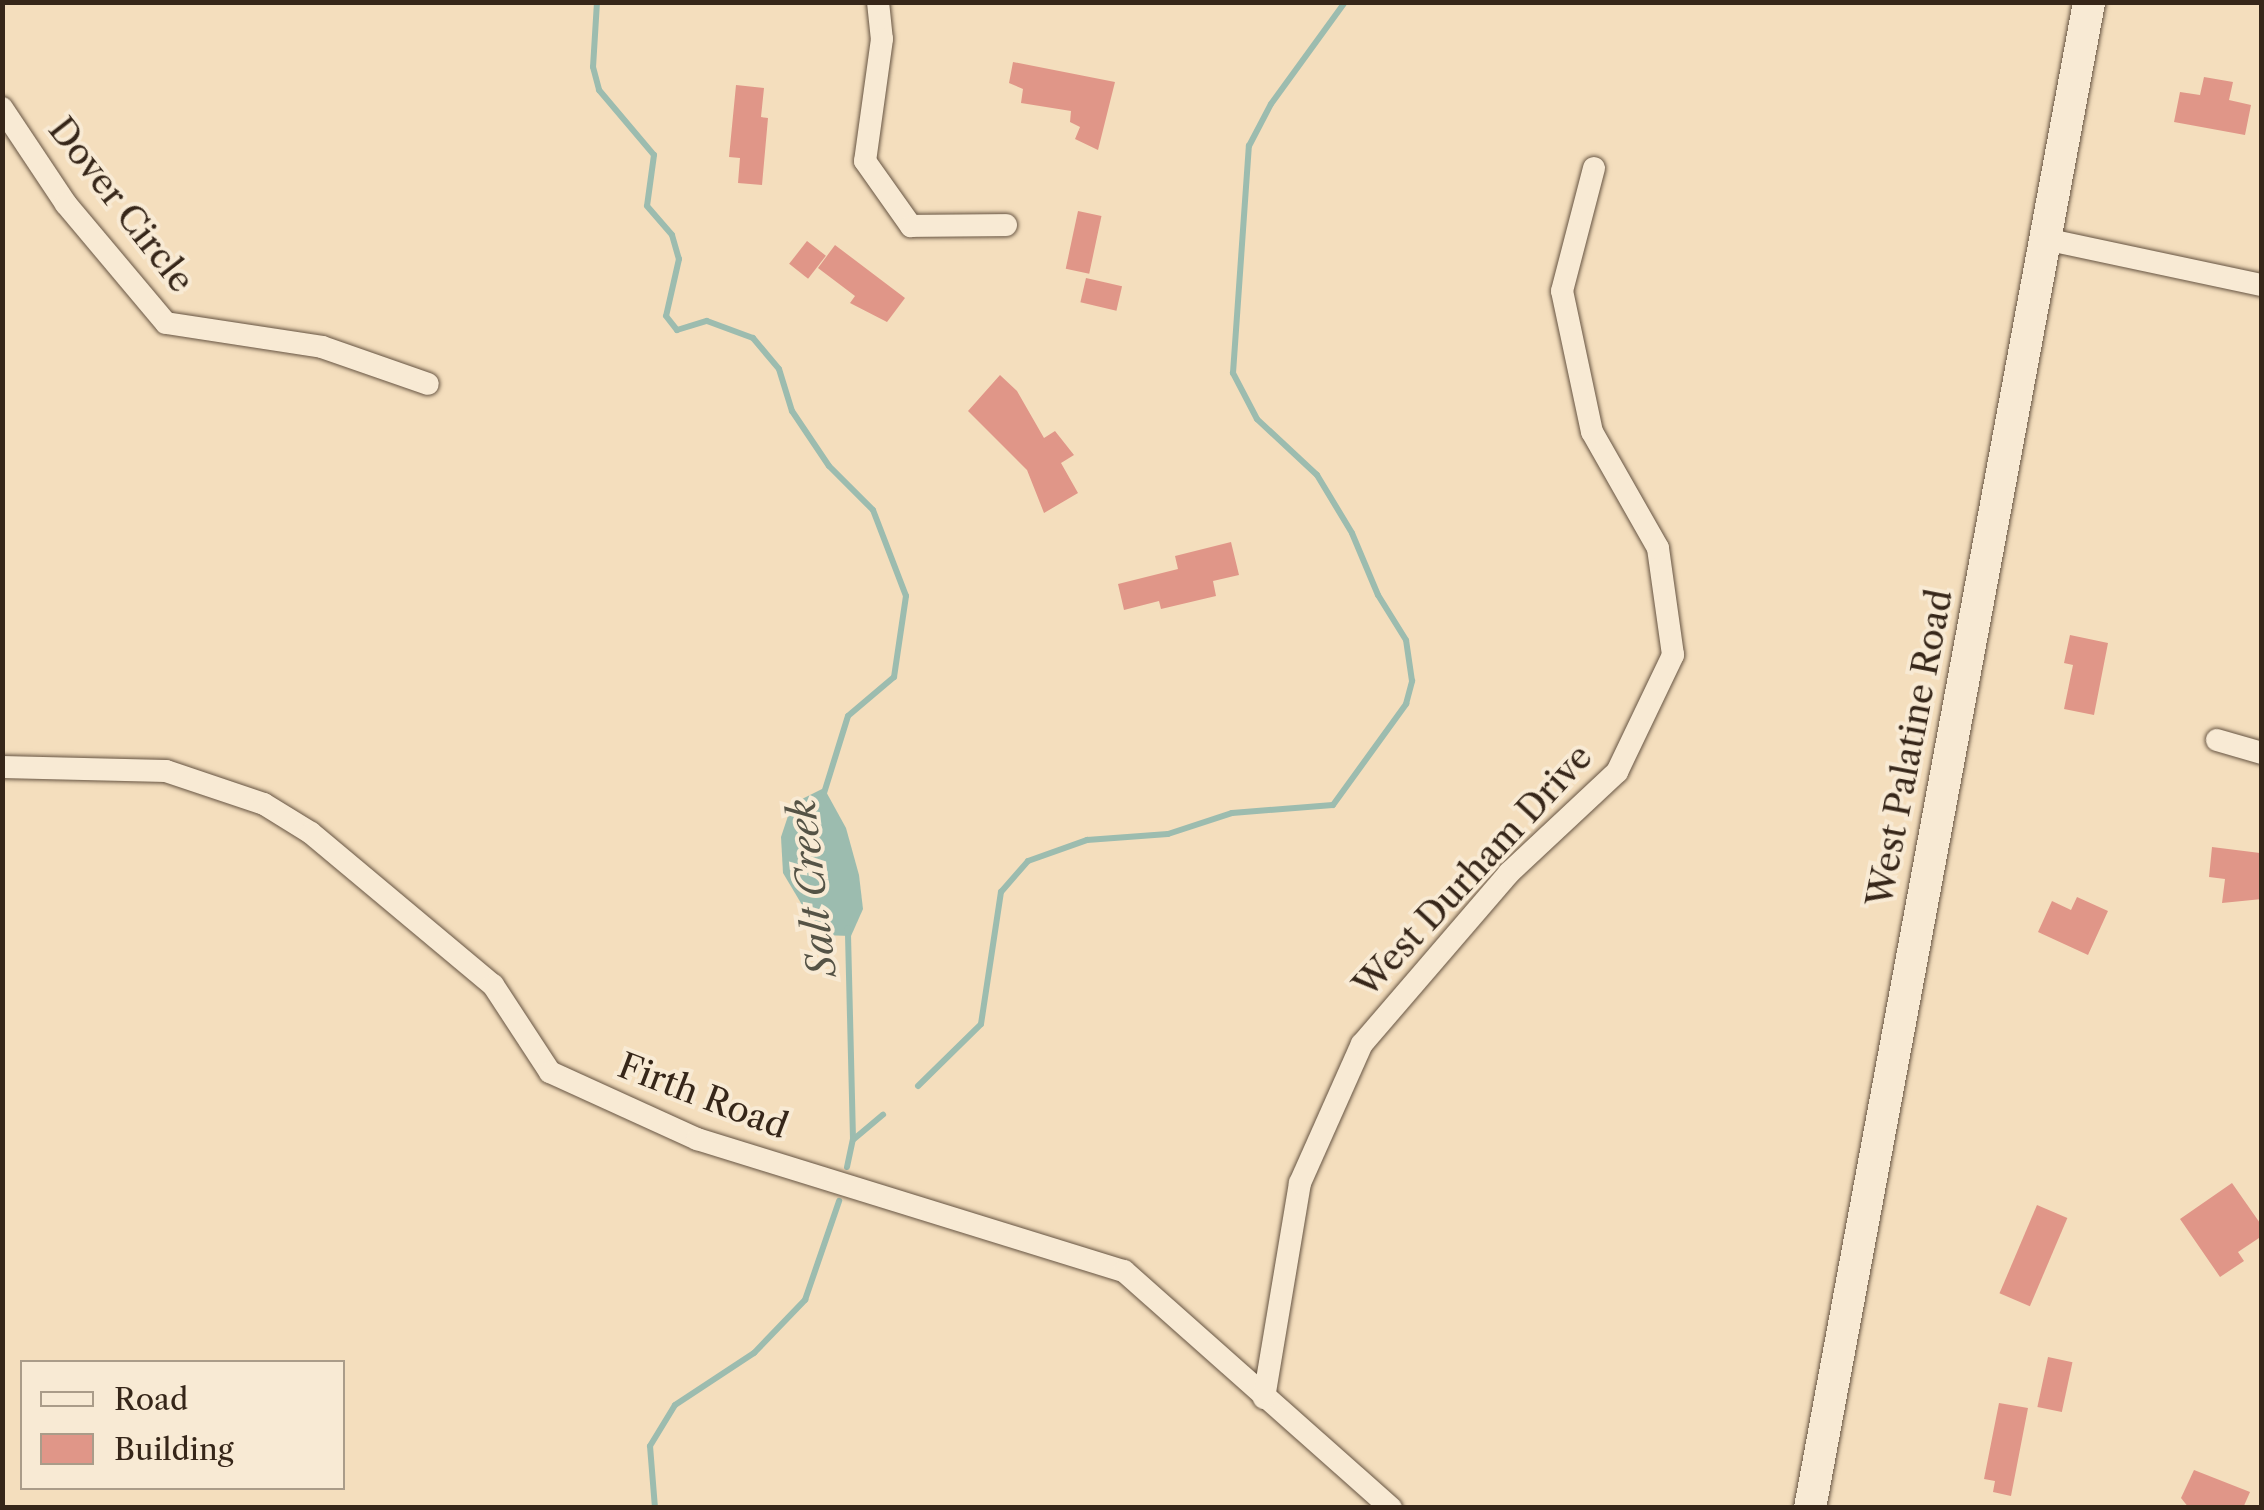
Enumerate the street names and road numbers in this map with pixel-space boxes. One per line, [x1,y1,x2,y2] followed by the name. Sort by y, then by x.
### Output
[40,109,202,301] street label: Dover Circle
[1859,586,1961,910] street label: West Palatine Road
[1345,736,1601,1006] street label: West Durham Drive
[612,1044,794,1148] street label: Firth Road

